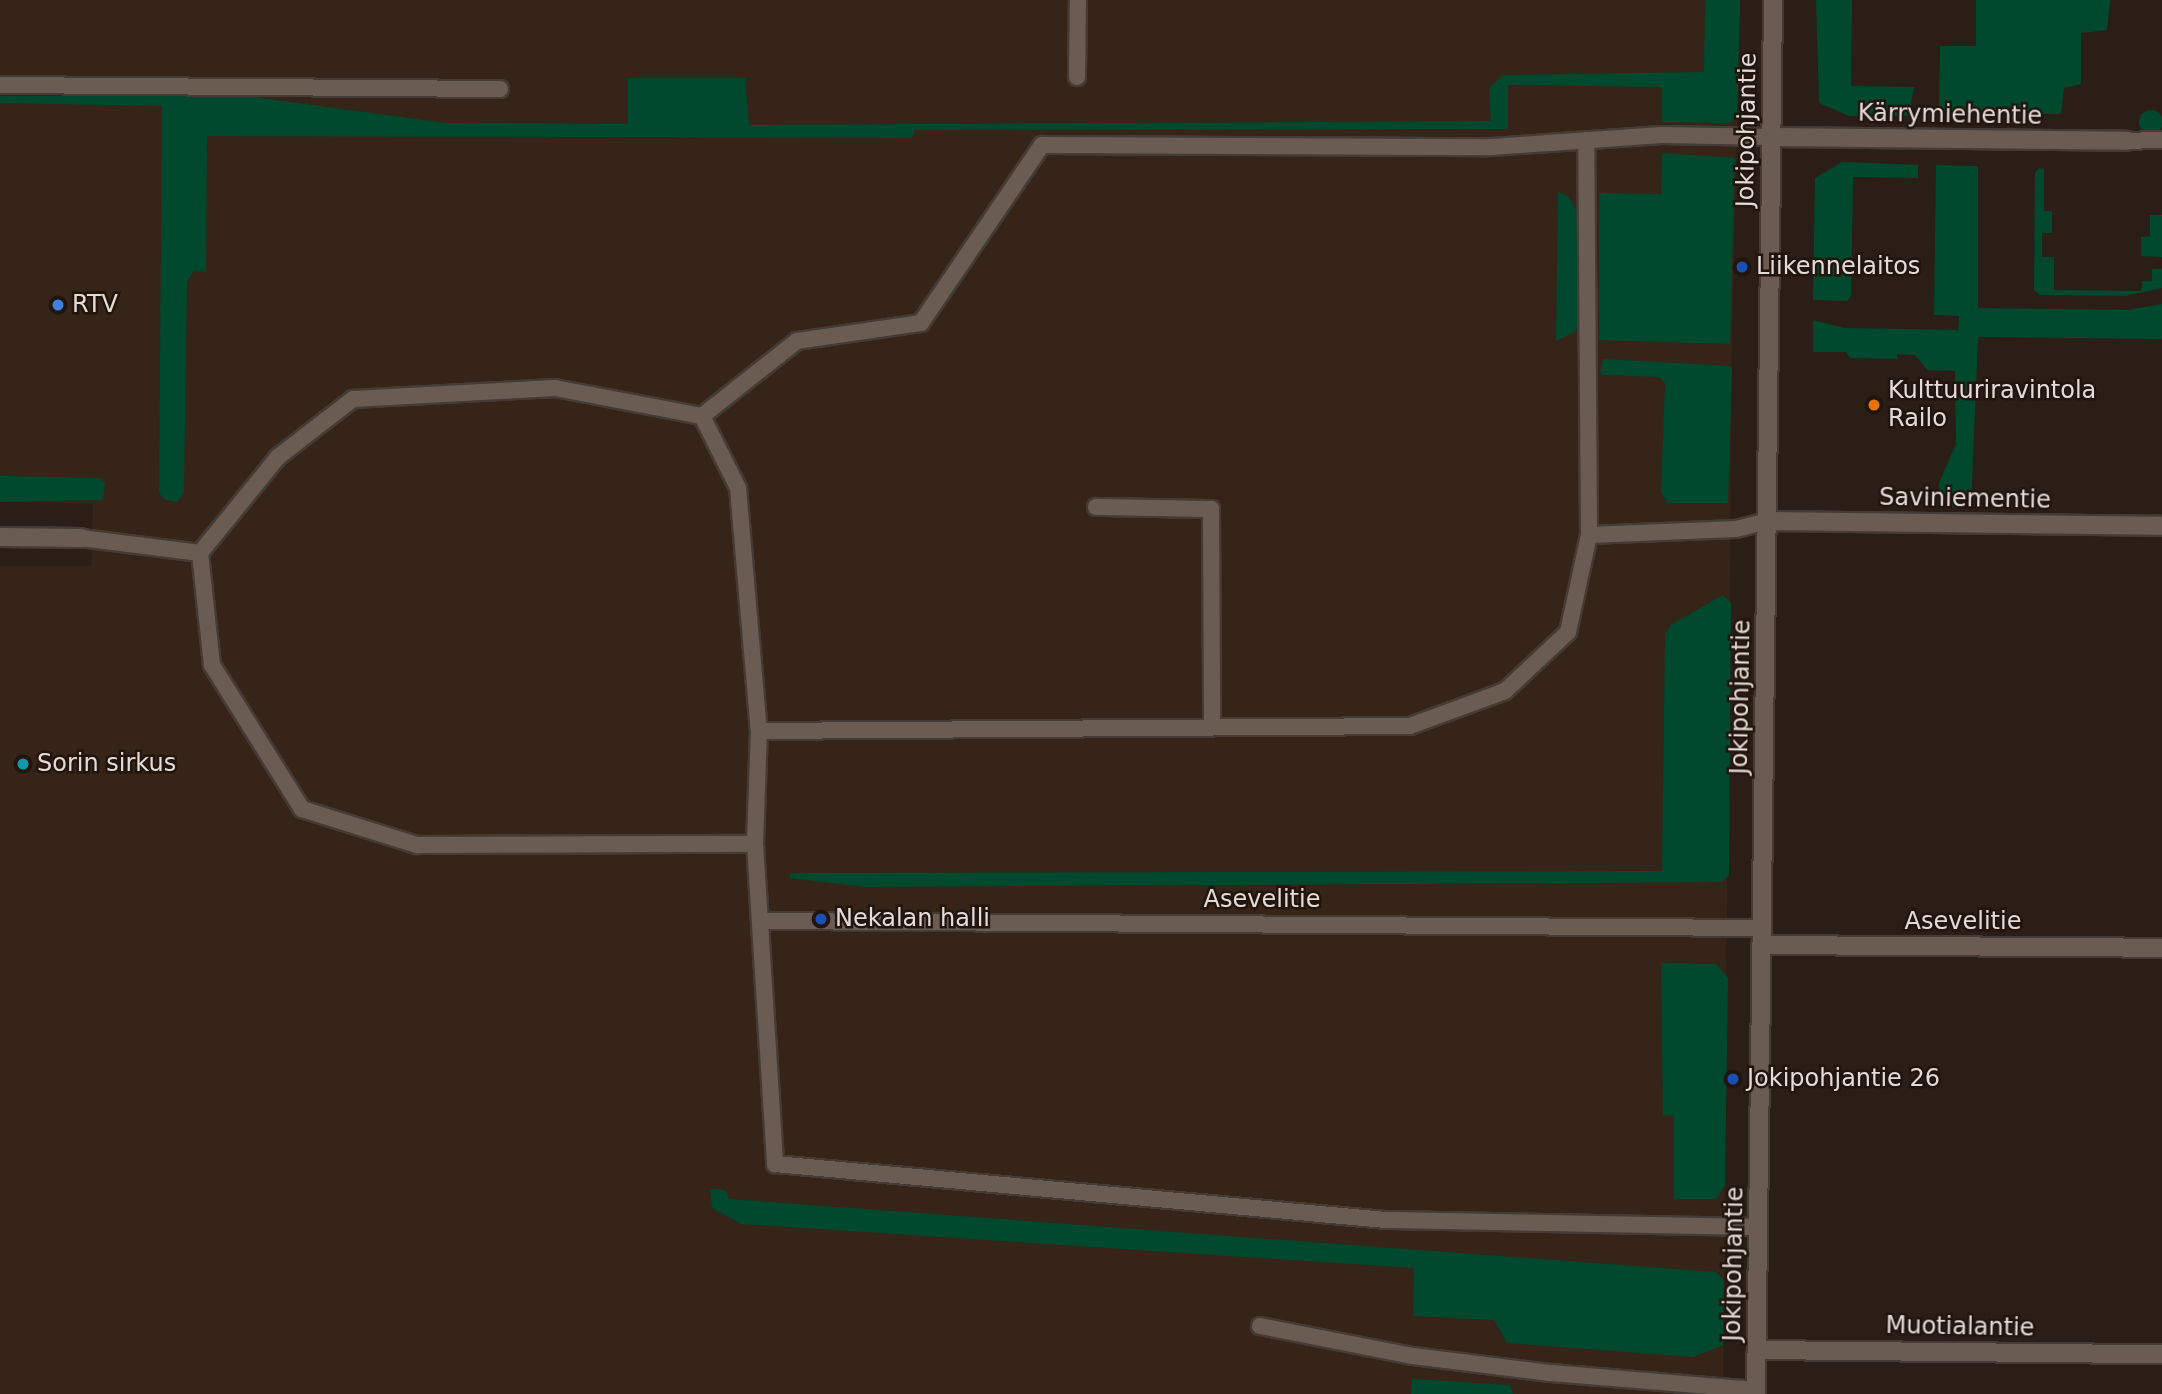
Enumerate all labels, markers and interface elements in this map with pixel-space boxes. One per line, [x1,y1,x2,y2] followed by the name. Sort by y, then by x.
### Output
[1731,52,1763,208] street label: Jokipohjantie
[1858,99,2042,131] street label: Kärrymiehentie
[1756,253,1920,281] place label: Liikennelaitos
[1734,259,1750,275] marker: Liikennelaitos
[72,291,118,319] place label: RTV
[50,297,66,313] marker: RTV
[1888,377,2096,433] place label: Kulttuuriravintola Railo
[1866,397,1882,413] marker: Kulttuuriravintola Railo
[1879,483,2051,515] street label: Saviniementie
[1725,619,1757,775] street label: Jokipohjantie
[37,750,176,778] place label: Sorin sirkus
[15,756,31,772] marker: Sorin sirkus
[1204,886,1320,914] street label: Asevelitie
[835,905,990,933] place label: Nekalan halli
[1905,908,2021,936] street label: Asevelitie
[813,911,829,927] marker: Nekalan halli
[1747,1065,1940,1093] place label: Jokipohjantie 26
[1725,1071,1741,1087] marker: Jokipohjantie 26
[1718,1186,1750,1342] street label: Jokipohjantie
[1885,1311,2035,1343] street label: Muotialantie

